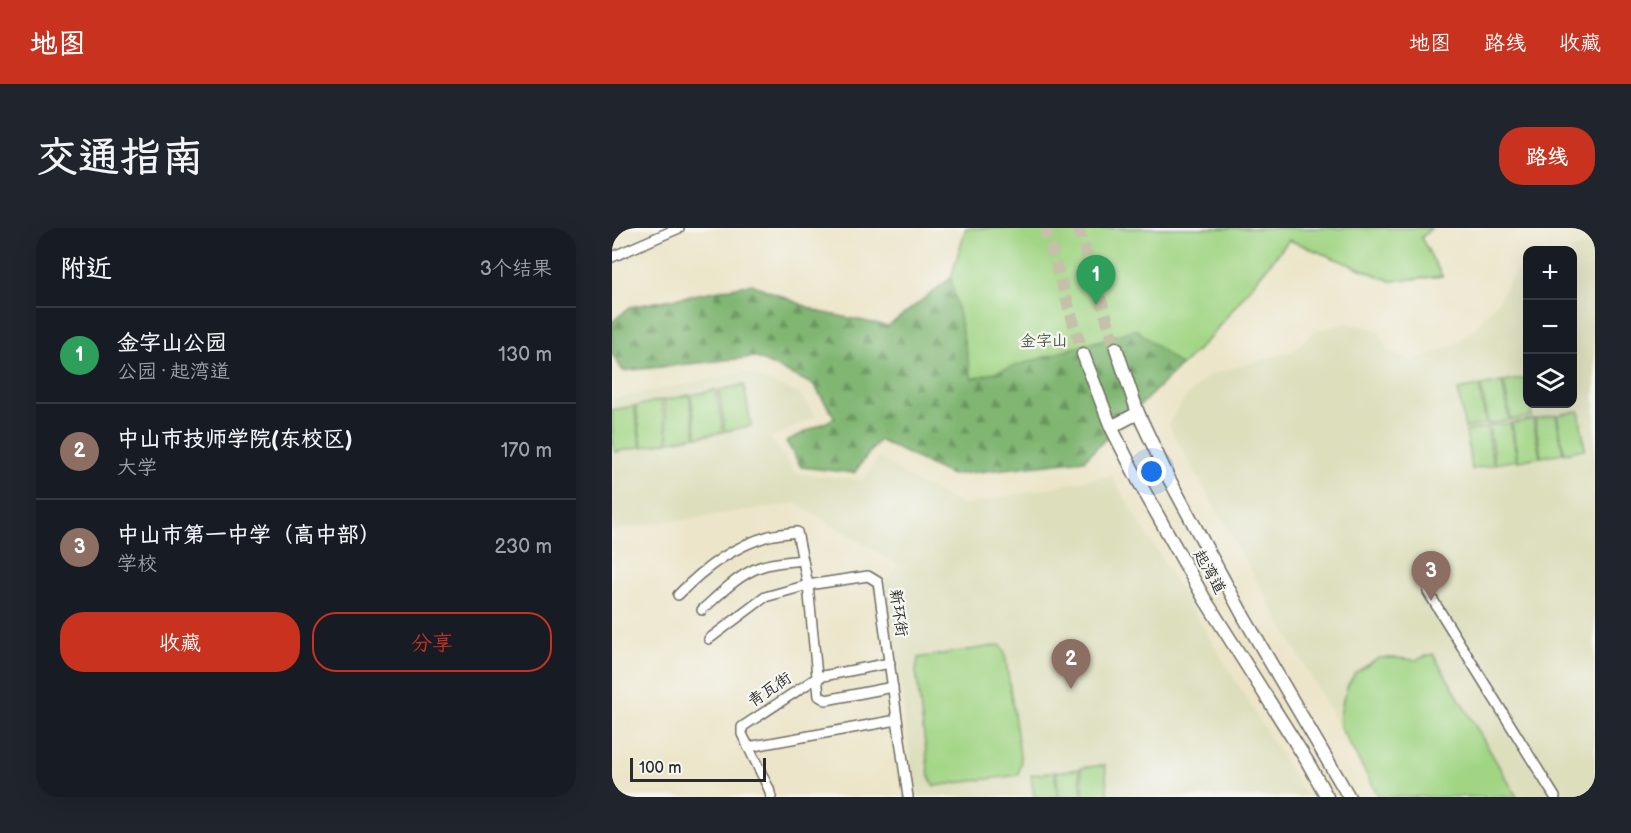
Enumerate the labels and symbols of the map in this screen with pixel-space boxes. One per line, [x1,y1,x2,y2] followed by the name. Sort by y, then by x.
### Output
[1076,256,1116,305] pin: 1
[1020,332,1068,351] park label: 金字山
[1137,457,1166,486] your location
[1189,546,1229,598] street label: 起湾道
[1412,552,1450,601] pin: 3
[885,588,911,638] street label: 新环街
[1052,640,1090,689] pin: 2
[745,669,795,711] street label: 青瓦街
[630,755,766,782] scale bar

